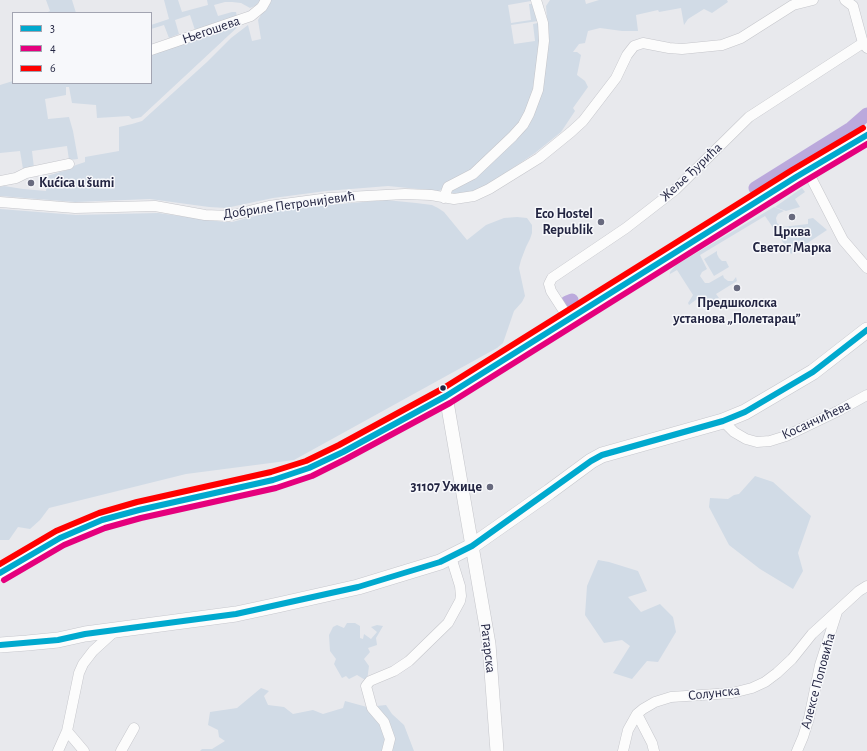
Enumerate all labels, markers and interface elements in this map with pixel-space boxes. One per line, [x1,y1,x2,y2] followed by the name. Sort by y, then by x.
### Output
[12,12,152,84] legend
[180,12,242,48] street label: Његошева
[50,22,55,34] text: 3
[50,42,56,54] text: 4
[50,62,56,74] text: 6
[657,139,725,205] street label: Жеље Ђурића
[39,175,114,191] place label: Kućica u šumi
[26,178,36,188] marker: Kućica u šumi
[222,187,356,223] street label: Добриле Петронијевић
[535,206,593,238] place label: Eco Hostel Republik
[787,212,797,222] marker: Црква Светог Марка
[596,217,606,227] marker: Eco Hostel Republik
[753,224,831,256] place label: Црква Светог Марка
[732,283,742,293] marker: Предшколска установа „Полетарац”
[673,295,801,328] place label: Предшколска установа „Полетарац”
[438,383,448,393] unlabelled marker
[779,397,853,443] street label: Косанчићева
[411,479,482,495] place label: 31107 Ужице
[485,482,495,492] marker: 31107 Ужице
[477,622,499,674] street label: Ратарска
[797,631,839,731] street label: Алексе Поповића
[687,682,741,704] street label: Солунска

